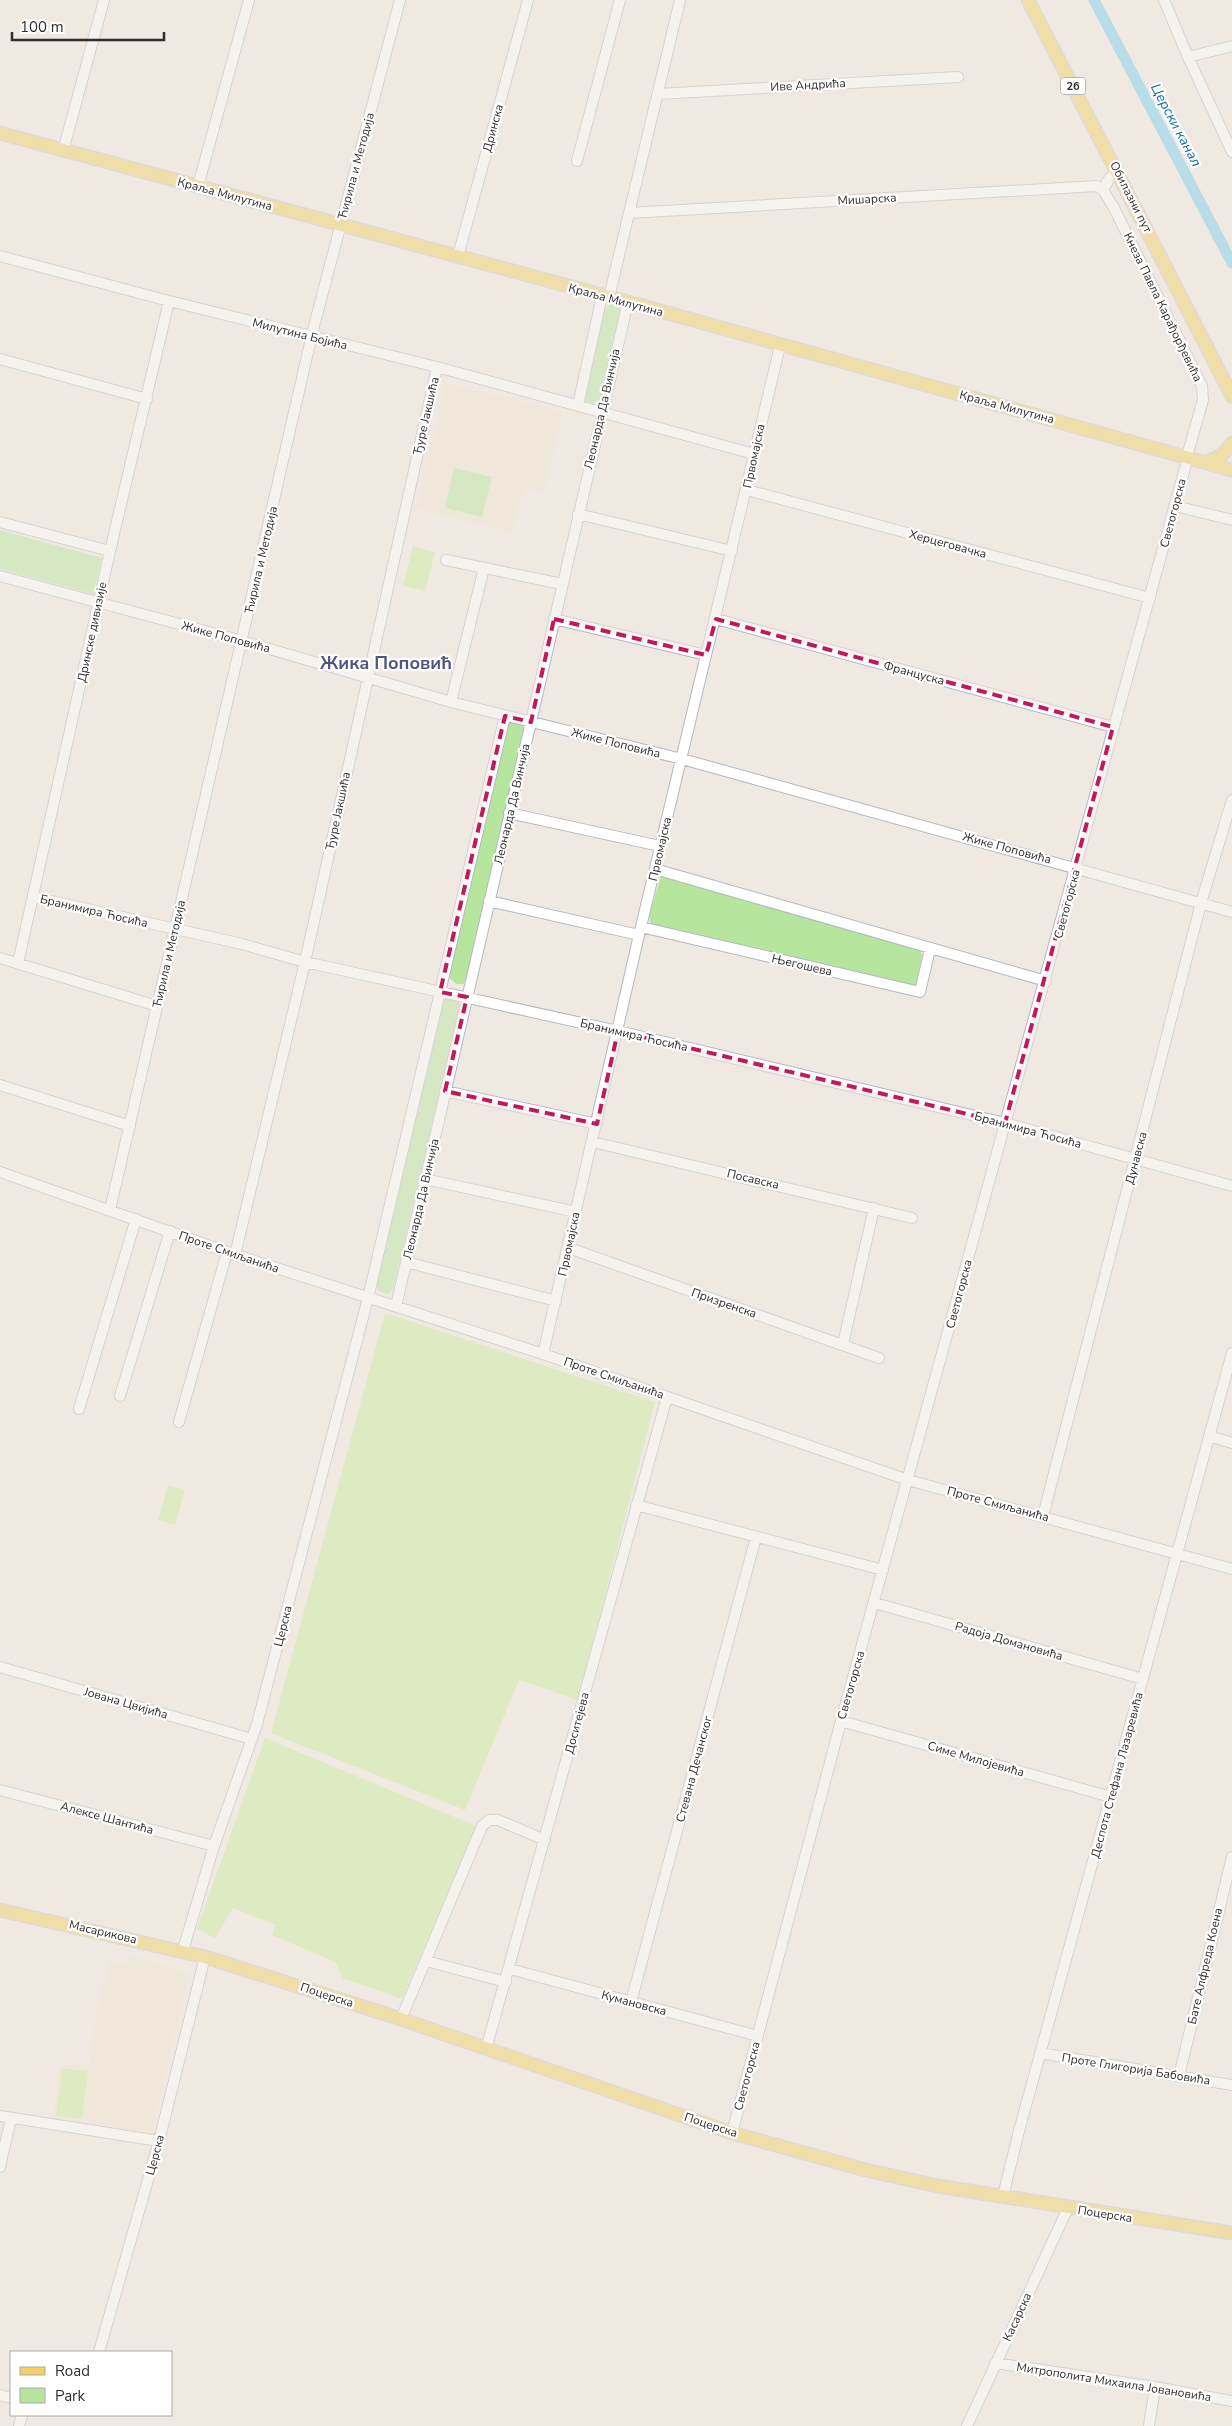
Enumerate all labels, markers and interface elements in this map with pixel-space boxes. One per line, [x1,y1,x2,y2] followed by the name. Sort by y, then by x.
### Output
[12,10,165,42] scale bar
[20,17,64,37] text: 100 m
[770,75,846,95] street label: Иве Андрића
[1060,78,1086,94] road number: 26
[1146,80,1206,170] water label: Церски канал
[479,102,507,154] street label: Дринска
[334,111,378,221] street label: Ћирила и Методија
[1106,159,1156,236] street label: Обилазни пут
[176,174,274,214] street label: Краља Милутина
[837,189,897,209] street label: Мишарска
[1120,230,1206,384] street label: Кнеза Павла Карађорђевића
[567,280,665,320] street label: Краља Милутина
[251,314,349,354] street label: Милутина Бојића
[580,347,624,471] street label: Леонарда Да Винчија
[409,375,443,457] street label: Ђуре Јакшића
[958,387,1056,427] street label: Краља Милутина
[739,422,769,490] street label: Првомајска
[1156,477,1190,549] street label: Светогорска
[241,504,281,616] street label: Ћирила и Методија
[908,526,988,562] street label: Херцеговачка
[74,580,110,684] street label: Дринске дивизије
[180,617,272,657] street label: Жике Поповића
[320,651,452,675] district label: Жика Поповић
[882,657,946,689] street label: Француска
[570,724,662,762] street label: Жике Поповића
[490,742,534,866] street label: Леонарда Да Винчија
[322,770,354,852] street label: Ђуре Јакшића
[645,815,675,883] street label: Првомајска
[961,828,1053,868] street label: Жике Поповића
[1050,868,1084,940] street label: Светогорска
[39,891,149,931] street label: Бранимира Ћосића
[149,898,189,1010] street label: Ћирила и Методија
[770,950,834,980] street label: Његошева
[579,1015,689,1055] street label: Бранимира Ћосића
[973,1108,1083,1152] street label: Бранимира Ћосића
[1121,1130,1151,1186] street label: Дунавска
[399,1137,443,1261] street label: Леонарда Да Винчија
[725,1165,781,1193] street label: Посавска
[554,1210,584,1278] street label: Првомајска
[177,1227,281,1277] street label: Проте Смиљанића
[942,1258,976,1330] street label: Светогорска
[689,1284,759,1322] street label: Призренска
[562,1353,666,1403] street label: Проте Смиљанића
[945,1483,1051,1525] street label: Проте Смиљанића
[270,1604,296,1648] street label: Церска
[953,1618,1065,1664] street label: Радоја Домановића
[834,1649,868,1721] street label: Светогорска
[81,1683,170,1723] street label: Јована Цвијића
[561,1690,593,1756] street label: Доситејева
[1087,1690,1147,1860] street label: Деспота Стефана Лазаревића
[672,1713,716,1824] street label: Стевана Дечанског
[926,1738,1026,1780] street label: Симе Милојевића
[59,1798,155,1838] street label: Алексе Шантића
[1184,1906,1226,2026] street label: Бате Алфреда Коена
[68,1916,138,1948] street label: Масарикова
[298,1979,356,2011] street label: Поцерска
[600,1987,668,2019] street label: Кумановска
[730,2040,764,2112] street label: Светогорска
[1061,2049,1211,2089] street label: Проте Глигорија Бабовића
[682,2109,740,2141] street label: Поцерска
[142,2133,168,2177] street label: Церска
[1077,2202,1133,2226] street label: Поцерска
[999,2290,1035,2344] street label: Касарска
[10,2351,172,2416] legend
[1015,2359,1213,2405] street label: Митрополита Михаила Јовановића
[55,2361,90,2381] text: Road
[55,2386,85,2406] text: Park

